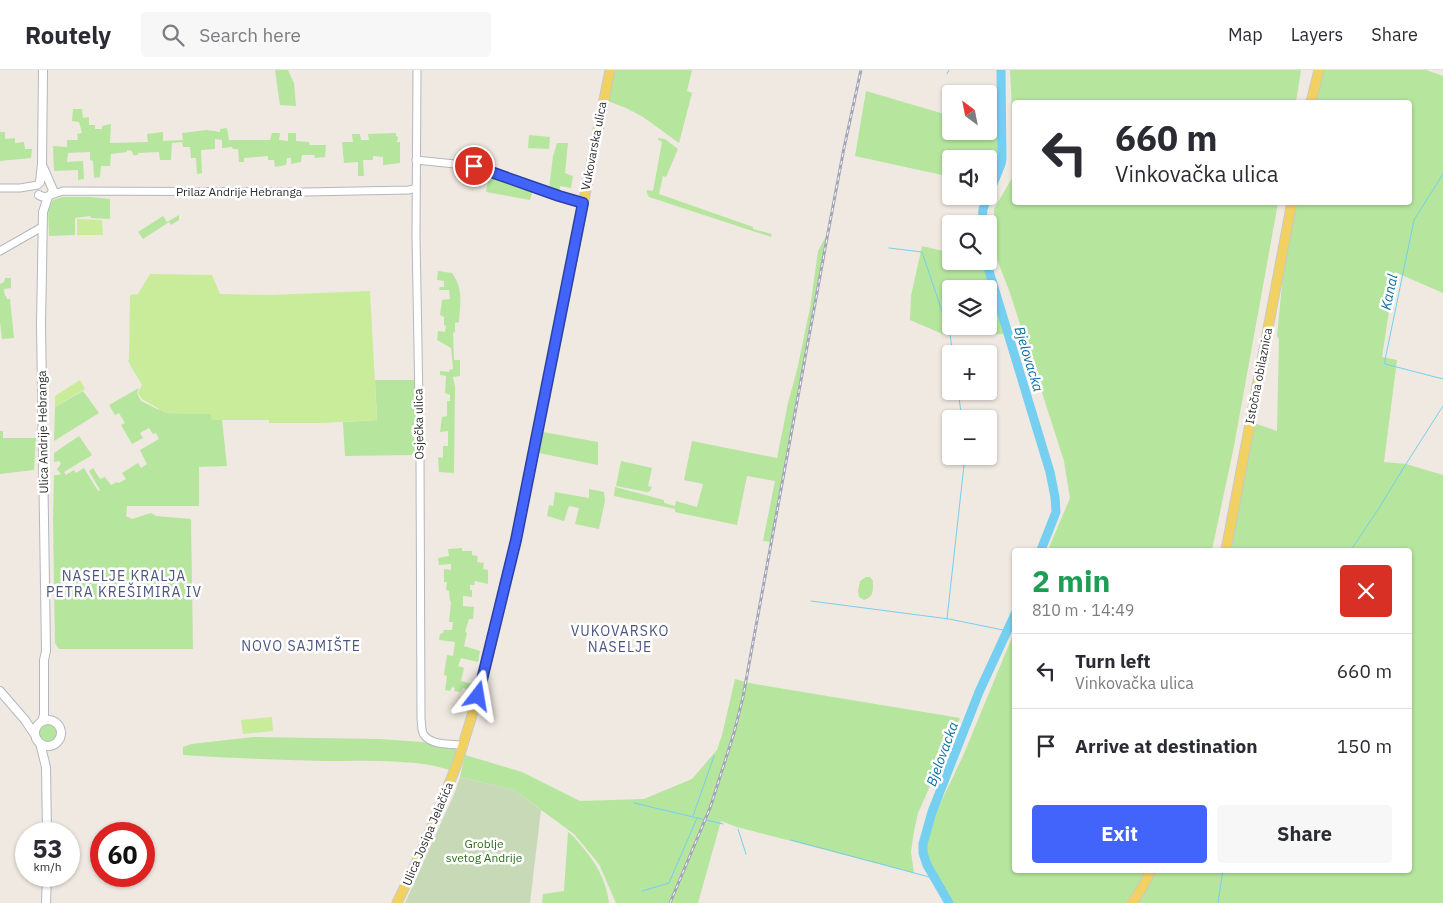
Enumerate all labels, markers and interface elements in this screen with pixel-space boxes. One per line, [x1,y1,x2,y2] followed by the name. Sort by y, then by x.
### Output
[141,12,491,57] search box
[25,19,111,51] text: Routely
[159,21,187,49] icon: search
[199,23,301,47] text: Search here
[1228,23,1263,46] text: Map
[1291,23,1343,46] text: Layers
[1371,23,1418,46] text: Share
[942,85,998,140] north arrow
[942,85,997,465] map controls
[578,100,610,192] street label: Vukovarska ulica
[1115,115,1218,161] text: 660 m
[1032,120,1097,185] icon: left
[453,145,495,187] pin
[942,150,997,205] button: sound
[460,152,488,180] icon: arrive
[1115,159,1278,188] text: Vinkovačka ulica
[176,184,303,199] street label: Prilaz Andrije Hebranga
[942,215,997,270] button: search
[1376,272,1402,311] water label: Kanal
[942,280,997,335] button: layers
[1011,324,1047,394] water label: Bjelovacka
[1242,326,1275,425] street label: Istočna obilaznica
[942,345,997,400] button: +
[34,370,51,494] street label: Ulica Andrije Hebranga
[410,388,427,460] street label: Osječka ulica
[942,410,997,465] button: −
[1032,561,1110,600] text: 2 min
[1340,565,1392,617] button: close
[46,567,202,601] district label: NASELJE KRALJA PETRA KREŠIMIRA IV
[1032,600,1134,620] text: 810 m · 14:49
[571,622,669,656] district label: VUKOVARSKO NASELJE
[241,636,361,655] district label: NOVO SAJMIŠTE
[1075,649,1151,673] text: Turn left
[1032,657,1060,685] icon: left
[1337,659,1392,683] text: 660 m
[451,669,503,721] position arrow
[1075,673,1194,693] text: Vinkovačka ulica
[922,719,962,789] water label: Bjelovacka
[1032,732,1060,760] icon: arrive
[1075,734,1258,758] text: Arrive at destination
[1337,734,1392,758] text: 150 m
[399,779,456,888] street label: Ulica Josipa Jelačića
[1032,805,1207,863] button: Exit
[1217,805,1392,863] button: Share
[90,822,155,887] speed limit sign: 60
[32,832,63,865] text: 53
[446,836,523,865] park label: Groblje svetog Andrije
[33,859,62,874] text: km/h

